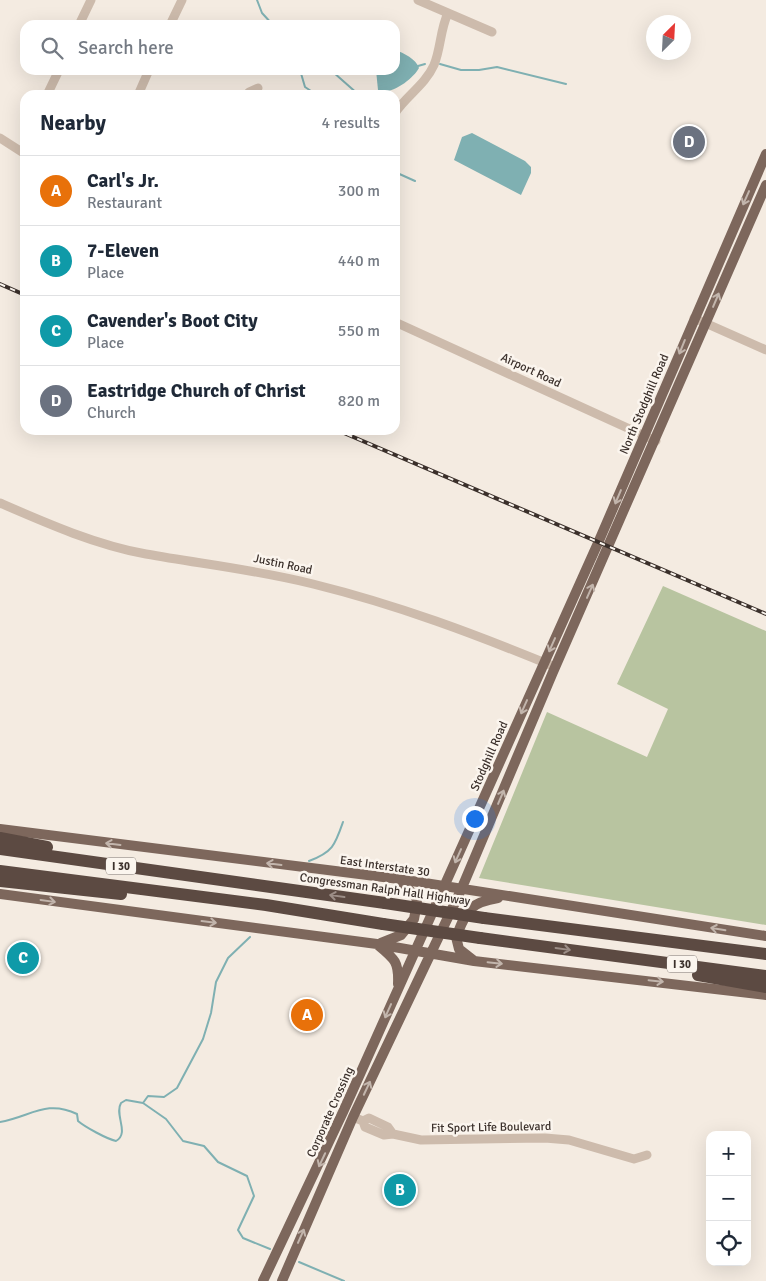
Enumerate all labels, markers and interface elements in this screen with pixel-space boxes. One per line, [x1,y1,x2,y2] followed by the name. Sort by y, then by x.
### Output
[646,15,691,60] north arrow
[20,20,400,75] search box
[38,34,66,62] icon: search
[78,36,174,60] text: Search here
[40,110,106,136] text: Nearby
[321,113,380,133] text: 4 results
[673,123,705,161] pin: D
[87,169,159,193] text: Carl's Jr.
[51,181,61,201] text: A
[338,181,380,201] text: 300 m
[741,190,751,205] one-way arrow
[87,193,162,213] text: Restaurant
[87,239,159,263] text: 7-Eleven
[51,251,61,271] text: B
[338,251,380,271] text: 440 m
[87,263,124,283] text: Place
[712,293,722,308] one-way arrow
[87,309,258,333] text: Cavender's Boot City
[51,321,61,341] text: C
[338,321,380,341] text: 550 m
[87,333,124,353] text: Place
[676,340,685,355] one-way arrow
[498,350,563,391] street label: Airport Road
[617,352,672,456] street label: North Stodghill Road
[87,379,306,403] text: Eastridge Church of Christ
[51,391,61,411] text: D
[338,391,380,411] text: 820 m
[87,403,136,423] text: Church
[612,489,622,504] one-way arrow
[252,551,314,578] street label: Justin Road
[585,584,595,599] one-way arrow
[546,637,556,652] one-way arrow
[519,699,529,714] one-way arrow
[467,719,512,793] street label: Stodghill Road
[497,789,506,804] one-way arrow
[462,806,488,832] your location
[105,839,121,849] one-way arrow
[452,848,462,863] one-way arrow
[339,853,431,880] street label: East Interstate 30
[106,858,136,874] road number: I 30
[266,859,282,869] one-way arrow
[299,870,471,909] street label: Congressman Ralph Hall Highway
[329,891,345,901] one-way arrow
[40,896,56,906] one-way arrow
[201,917,217,927] one-way arrow
[710,924,726,934] one-way arrow
[7,939,39,977] pin: C
[555,944,571,954] one-way arrow
[667,956,697,972] road number: I 30
[486,958,502,968] one-way arrow
[648,976,664,986] one-way arrow
[291,996,323,1034] pin: A
[383,1003,393,1018] one-way arrow
[304,1064,357,1160] street label: Corporate Crossing
[363,1081,372,1096] one-way arrow
[431,1119,551,1136] street label: Fit Sport Life Boulevard
[706,1131,751,1266] map controls
[706,1131,751,1176] button: +
[316,1152,326,1167] one-way arrow
[384,1171,416,1209] pin: B
[706,1176,751,1221] button: −
[706,1221,751,1266] button: locate
[297,1229,307,1244] one-way arrow

